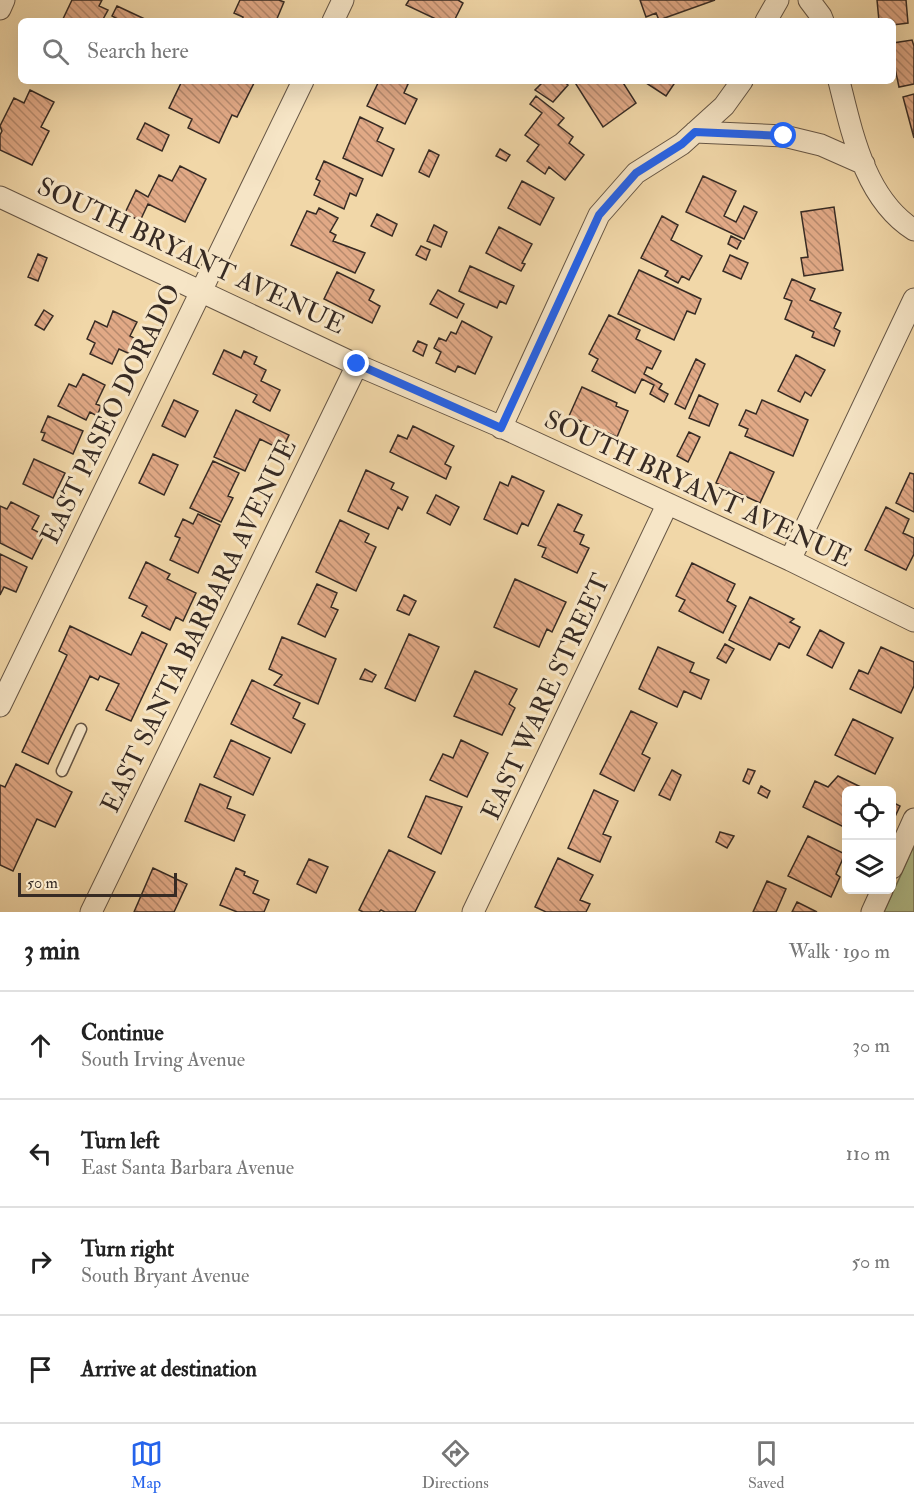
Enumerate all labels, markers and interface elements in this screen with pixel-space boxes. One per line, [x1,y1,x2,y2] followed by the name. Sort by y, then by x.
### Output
[18,18,896,84] search box
[39,35,72,68] icon: search
[87,37,189,65] text: Search here
[770,122,796,148] route start
[32,171,350,341] street label: SOUTH BRYANT AVENUE
[34,279,188,549] street label: EAST PASEO DORADO
[343,350,369,376] route end
[539,404,857,574] street label: SOUTH BRYANT AVENUE
[94,434,304,818] street label: EAST SANTA BARBARA AVENUE
[475,569,617,825] street label: EAST WARE STREET
[842,786,896,894] map controls
[842,786,896,840] button: locate
[842,840,896,894] button: layers
[18,870,177,898] scale bar
[27,873,58,893] text: 50 m
[24,935,80,967] text: 3 min
[789,939,890,964] text: Walk · 190 m
[81,1019,164,1047] text: Continue
[24,1029,57,1062] icon: ahead
[852,1033,890,1058] text: 30 m
[81,1047,245,1072] text: South Irving Avenue
[81,1127,160,1155] text: Turn left
[24,1137,57,1170] icon: left
[846,1141,890,1166] text: 110 m
[81,1155,294,1180] text: East Santa Barbara Avenue
[81,1235,174,1263] text: Turn right
[24,1245,57,1278] icon: right
[851,1249,890,1274] text: 50 m
[81,1263,249,1288] text: South Bryant Avenue
[24,1353,57,1386] icon: arrive
[81,1355,257,1383] text: Arrive at destination
[130,1437,163,1493] tab: Map
[422,1437,489,1493] tab: Directions
[748,1437,784,1493] tab: Saved

